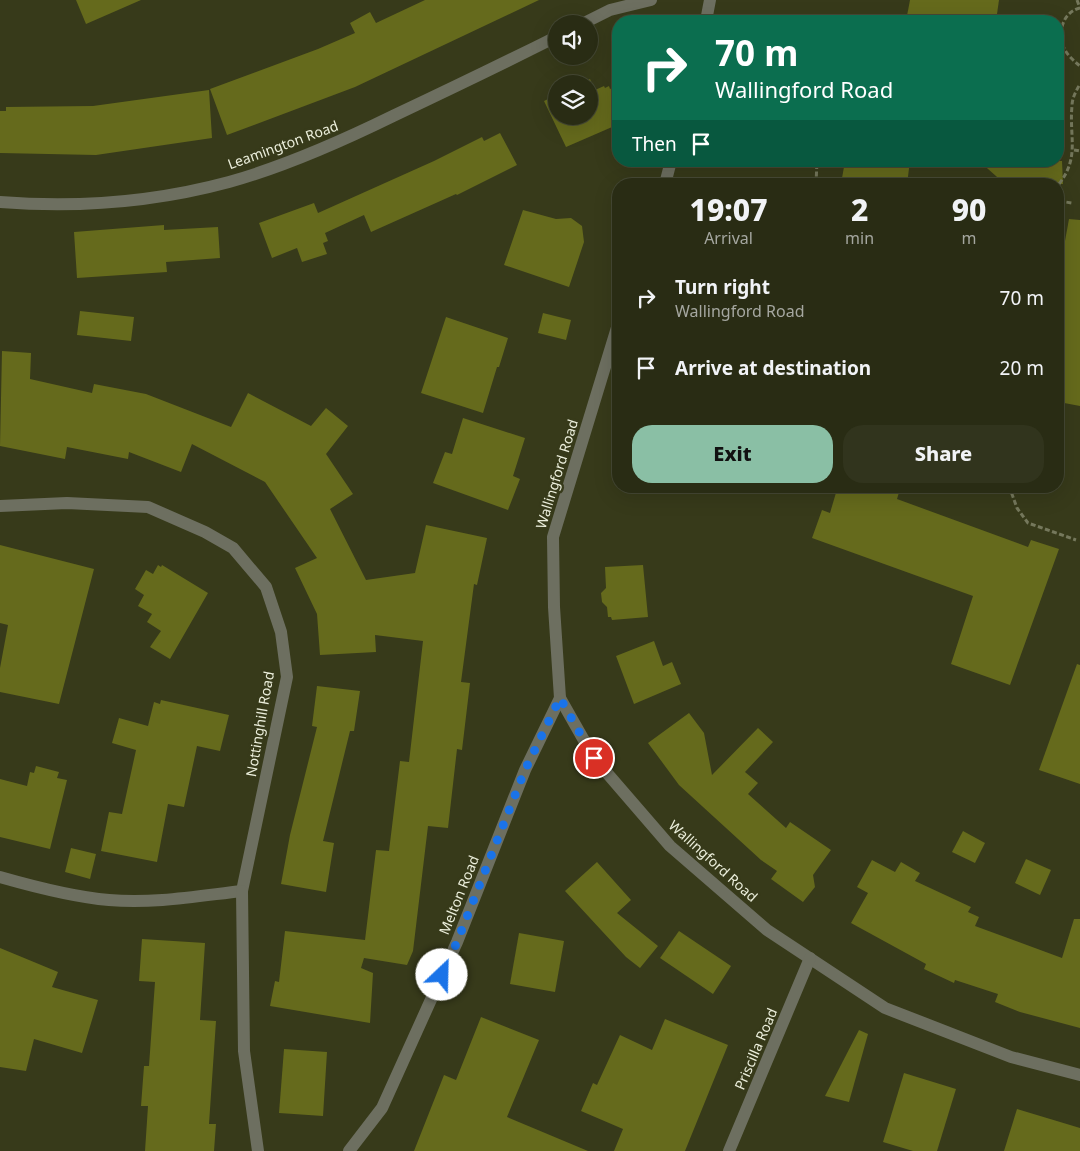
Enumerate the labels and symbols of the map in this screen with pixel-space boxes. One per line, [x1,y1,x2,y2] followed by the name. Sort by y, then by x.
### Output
[225,116,341,173] street label: Leamington Road
[531,417,582,531] street label: Wallingford Road
[241,670,278,778] street label: Nottinghill Road
[573,737,615,779] pin
[665,816,762,906] street label: Wallingford Road
[434,852,483,937] street label: Melton Road
[415,948,467,1000] position arrow
[730,1005,781,1093] street label: Priscilla Road

